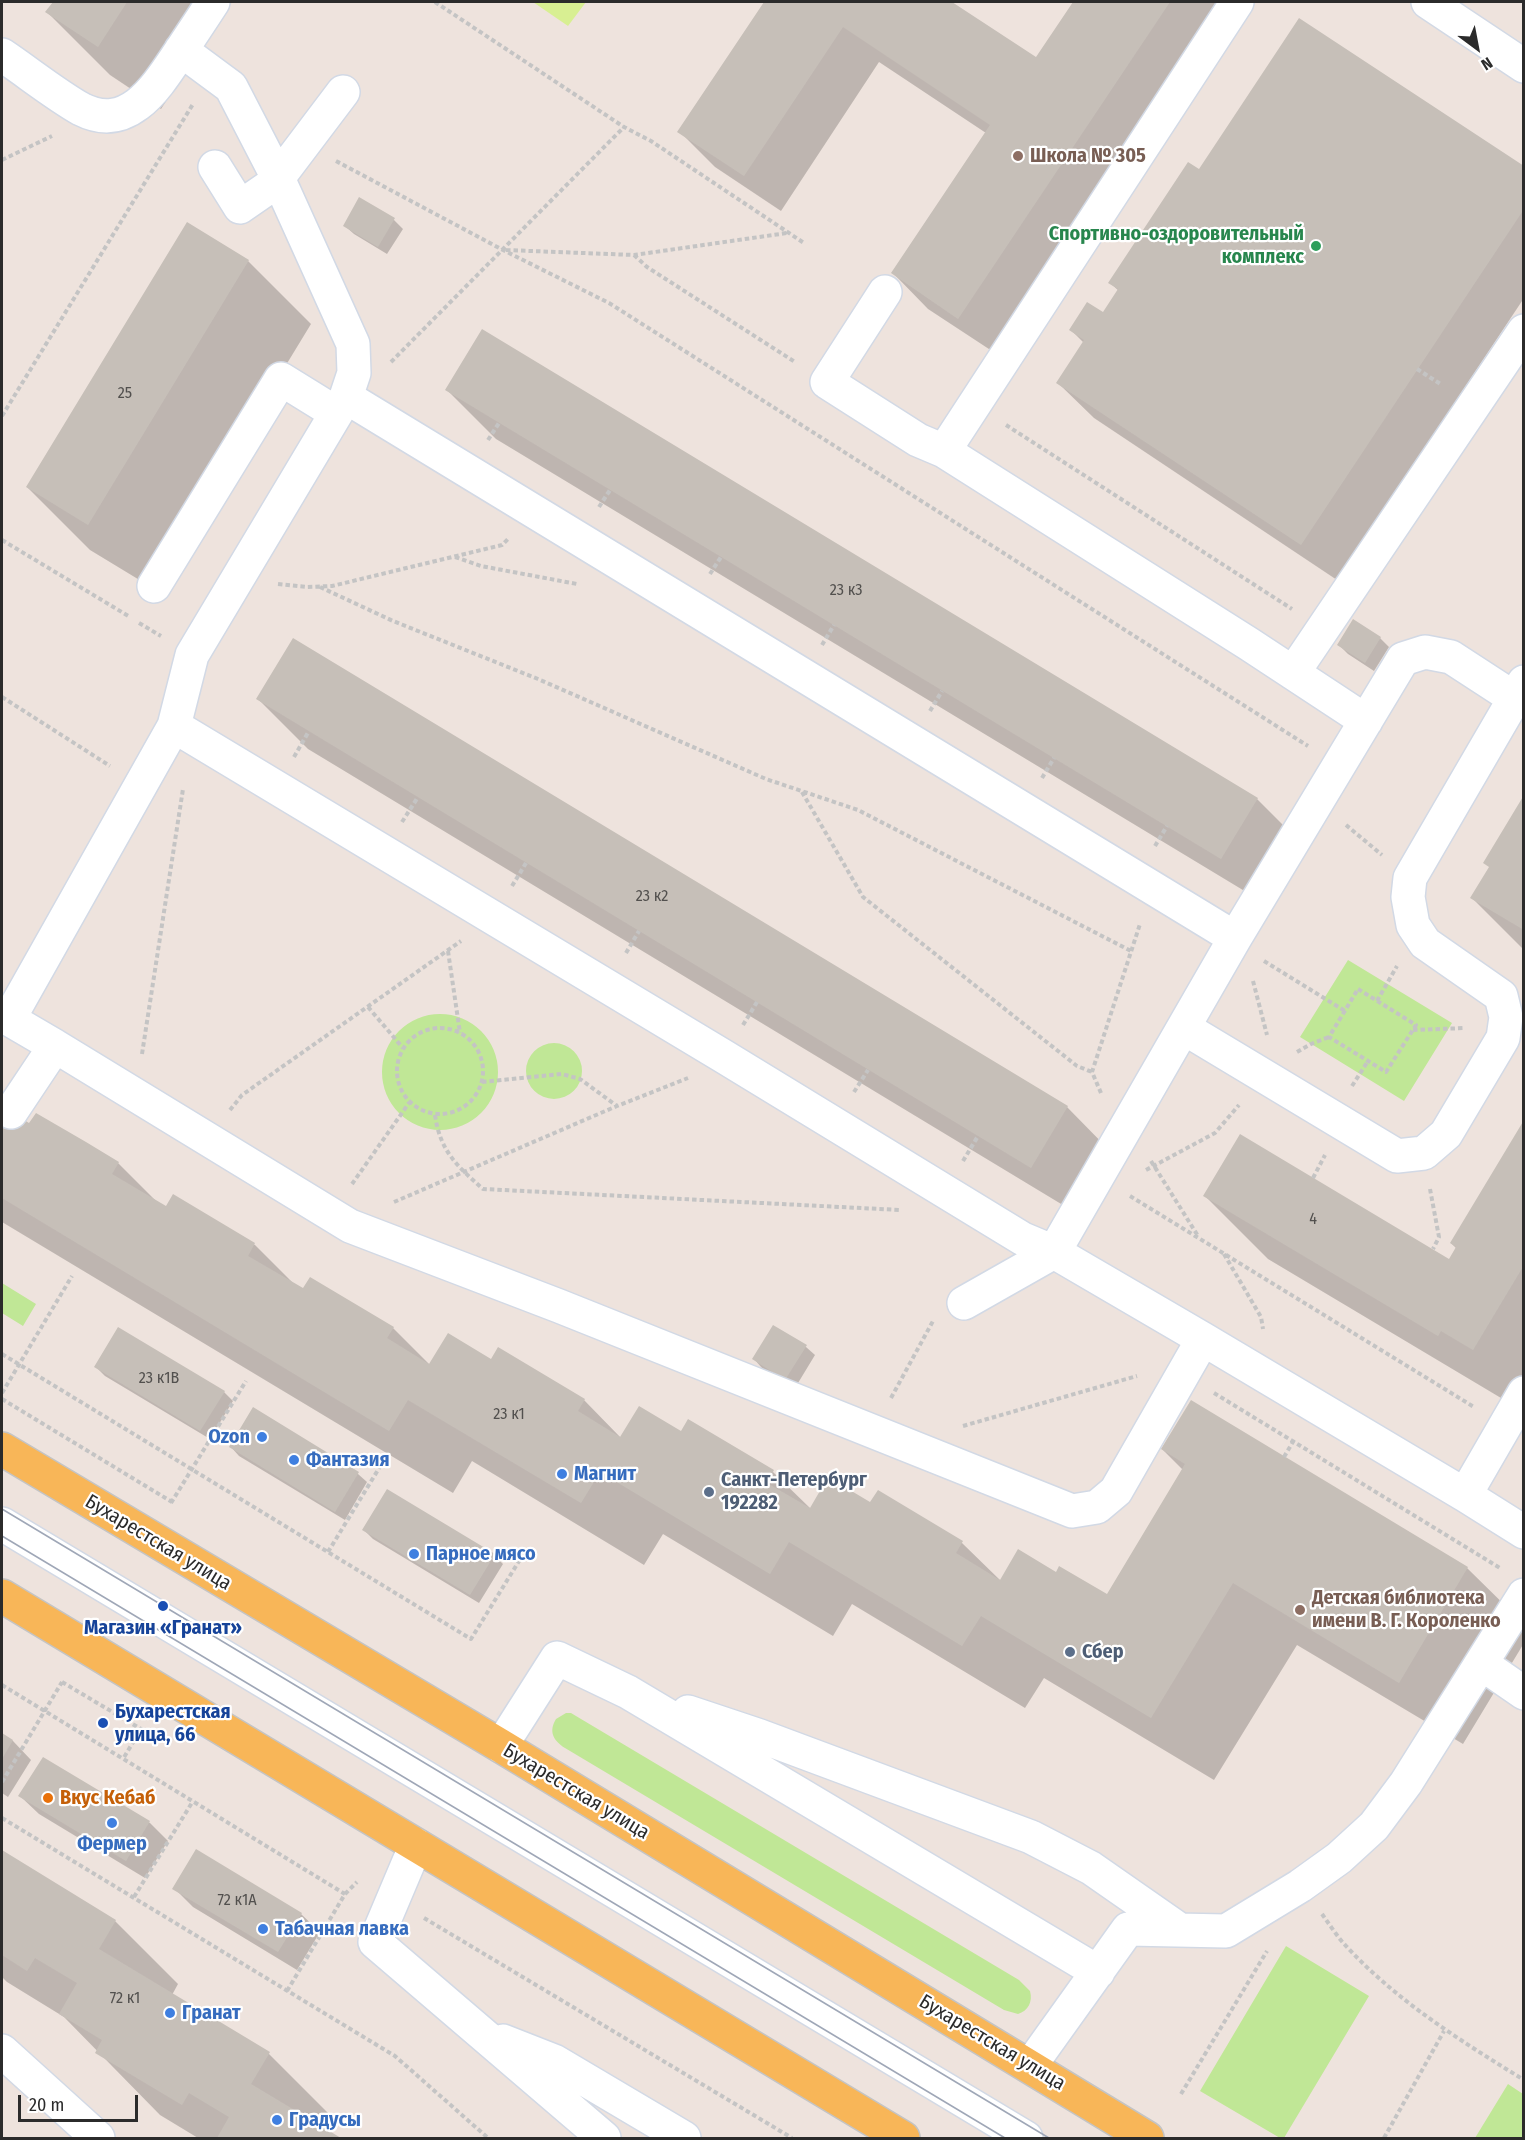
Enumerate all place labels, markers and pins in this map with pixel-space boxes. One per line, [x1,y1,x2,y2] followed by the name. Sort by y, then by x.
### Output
[1030,144,1146,168] place label: Школа № 305
[1011,149,1025,163] marker: Школа № 305
[1049,222,1304,269] place label: Спортивно-оздоровительный комплекс
[1309,239,1323,253] marker: Спортивно-оздоровительный комплекс
[208,1425,250,1449] place label: Ozon
[255,1430,269,1444] marker: Ozon
[306,1448,389,1472] place label: Фантазия
[287,1453,301,1467] marker: Фантазия
[574,1462,636,1486] place label: Магнит
[555,1467,569,1481] marker: Магнит
[721,1468,867,1515] place label: Санкт-Петербург 192282
[702,1485,716,1499] marker: Санкт-Петербург 192282
[426,1542,536,1566] place label: Парное мясо
[407,1547,421,1561] marker: Парное мясо
[1312,1586,1501,1633] place label: Детская библиотека имени В. Г. Короленко
[156,1599,170,1613] marker: Магазин «Гранат»
[1293,1603,1307,1617] marker: Детская библиотека имени В. Г. Короленко
[84,1616,242,1640] place label: Магазин «Гранат»
[1082,1640,1124,1664] place label: Сбер
[1063,1645,1077,1659] marker: Сбер
[115,1700,231,1747] place label: Бухарестская улица, 66
[96,1716,110,1730] marker: Бухарестская улица, 66
[60,1786,155,1810] place label: Вкус Кебаб
[41,1791,55,1805] marker: Вкус Кебаб
[105,1816,119,1830] marker: Фермер
[77,1832,147,1856] place label: Фермер
[275,1917,409,1941] place label: Табачная лавка
[256,1922,270,1936] marker: Табачная лавка
[182,2001,241,2025] place label: Гранат
[163,2006,177,2020] marker: Гранат
[289,2108,361,2132] place label: Градусы
[270,2113,284,2127] marker: Градусы

